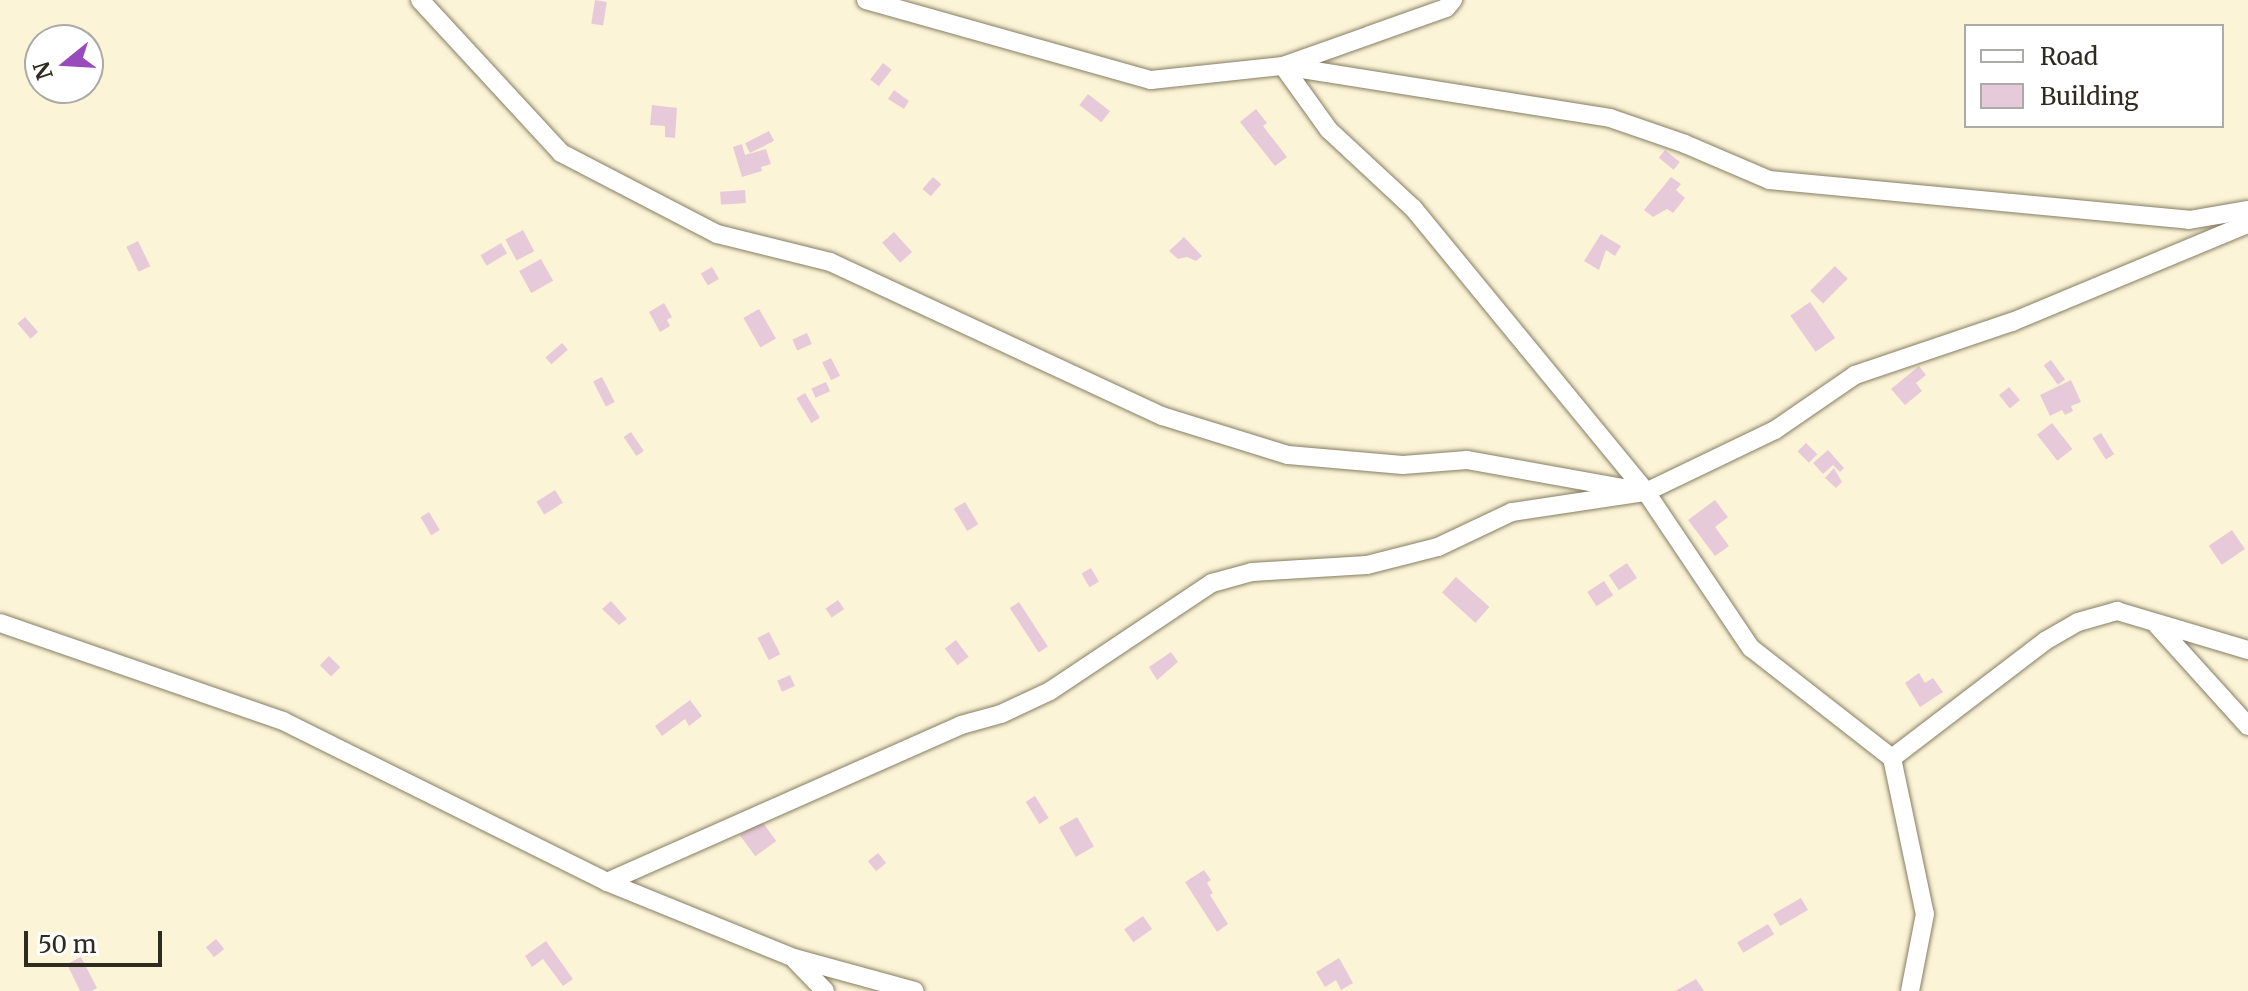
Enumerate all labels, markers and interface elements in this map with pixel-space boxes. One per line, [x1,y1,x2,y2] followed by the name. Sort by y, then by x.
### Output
[24,24,104,104] north arrow
[1964,24,2224,128] legend
[2040,41,2098,72] text: Road
[27,58,59,83] text: N
[2040,81,2139,112] text: Building
[28,915,166,965] scale bar
[38,929,97,960] text: 50 m

